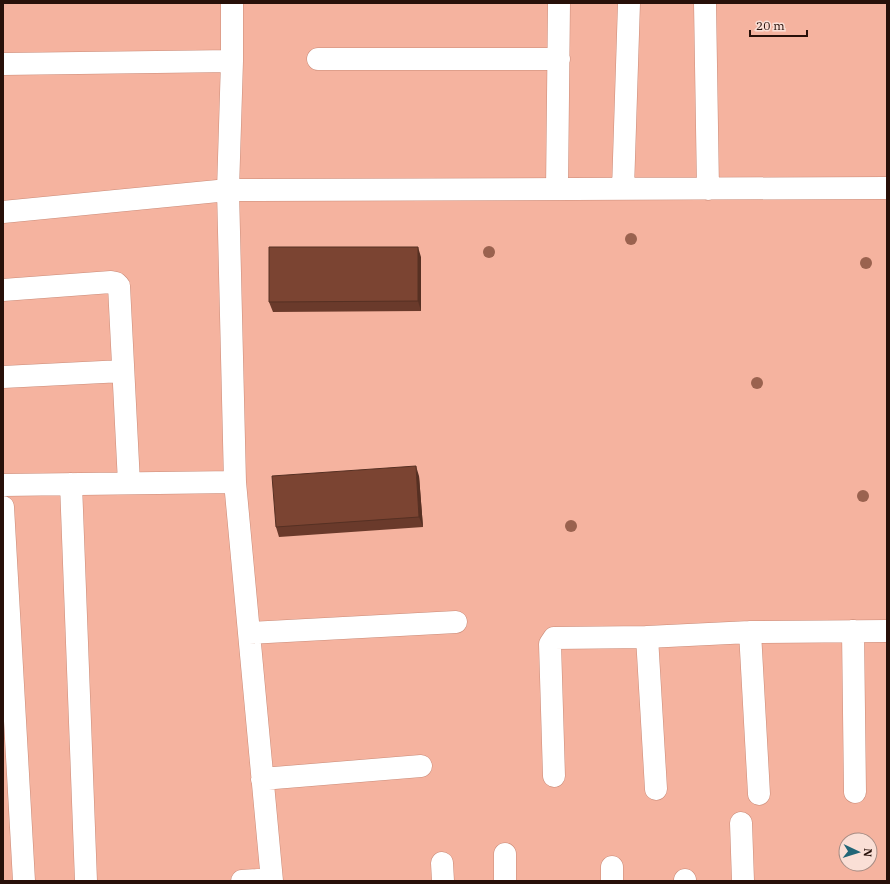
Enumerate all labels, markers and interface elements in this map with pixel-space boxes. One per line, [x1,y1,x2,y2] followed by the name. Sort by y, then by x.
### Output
[750,12,807,38] scale bar
[756,18,785,33] text: 20 m
[838,832,878,872] north arrow
[861,848,875,858] text: N

